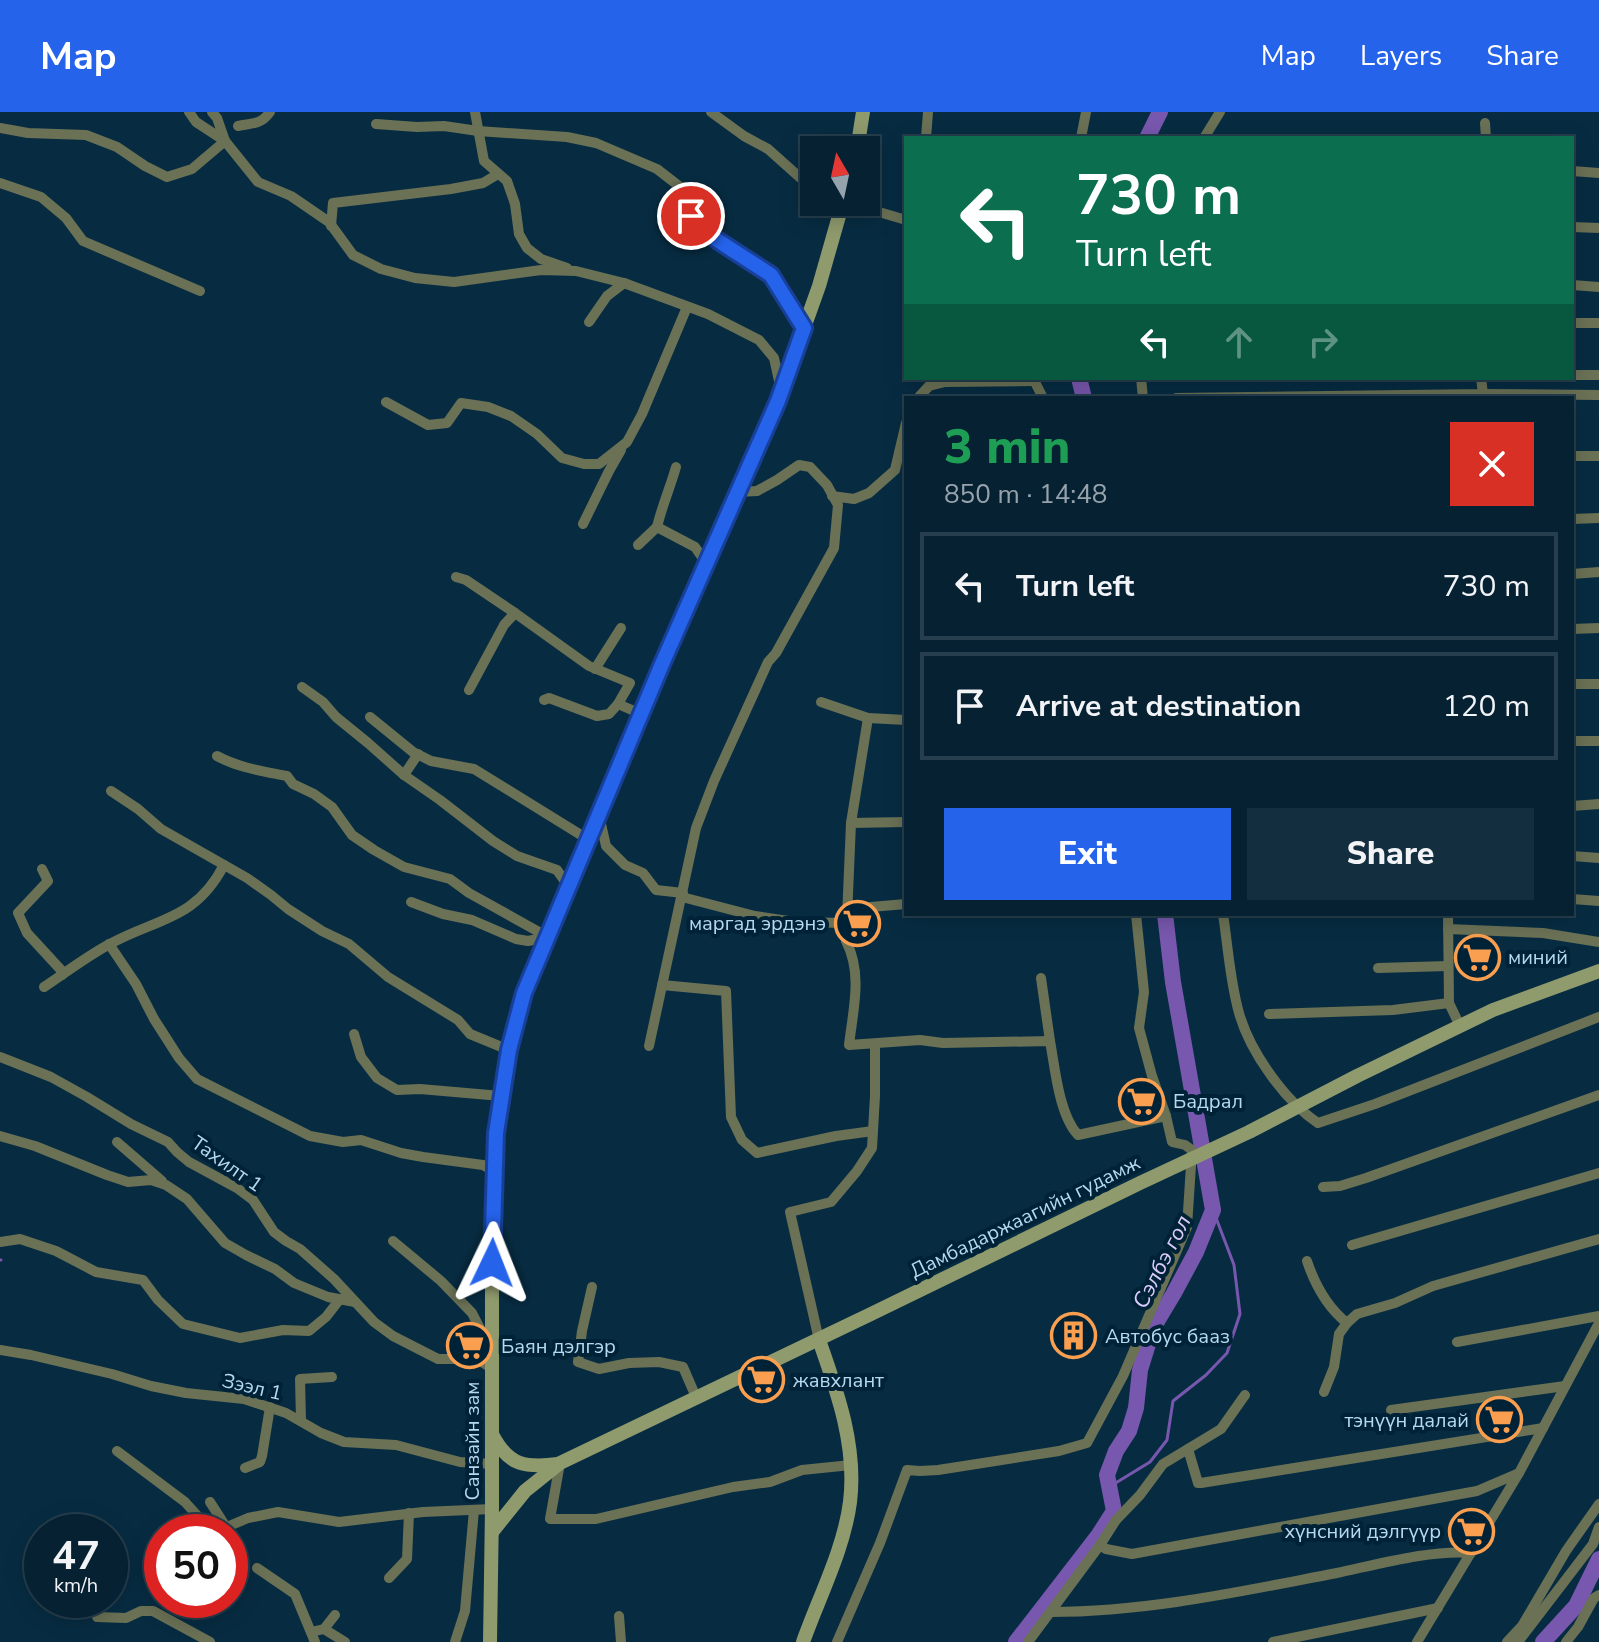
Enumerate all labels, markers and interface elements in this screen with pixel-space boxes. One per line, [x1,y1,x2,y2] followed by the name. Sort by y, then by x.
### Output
[40,31,117,82] text: Map
[1261,37,1316,75] text: Map
[1360,37,1442,75] text: Layers
[1486,37,1559,75] text: Share
[800,136,880,216] north arrow
[800,136,880,216] map controls
[1076,157,1241,234] text: 730 m
[944,168,1048,272] icon: left
[657,182,725,250] pin
[669,194,713,238] icon: arrive
[1076,230,1211,279] text: Turn left
[1133,320,1177,364] icon: left
[1217,320,1261,364] icon: ahead
[1301,320,1345,364] icon: right
[944,414,1070,480] text: 3 min
[1450,422,1534,506] button: close
[944,477,1107,512] text: 850 m · 14:48
[948,564,992,608] icon: left
[1016,566,1134,607] text: Turn left
[1443,566,1530,607] text: 730 m
[948,684,992,728] icon: arrive
[1016,686,1301,727] text: Arrive at destination
[1443,686,1530,727] text: 120 m
[944,808,1231,900] button: Exit
[1247,808,1534,900] button: Share
[833,899,881,947] supermarket icon: маргад эрдэнэ
[689,910,826,937] place label: маргад эрдэнэ
[1453,933,1501,981] supermarket icon: миний
[1508,944,1568,971] place label: миний
[1118,1077,1166,1125] supermarket icon: Бадрал
[1173,1088,1243,1115] place label: Бадрал
[186,1130,268,1198] street label: Тахилт 1
[906,1149,1145,1285] street label: Дамбадаржаагийн гудамж
[1126,1210,1198,1314] water label: Сэлбэ гол
[450,1221,534,1305] position arrow
[1050,1312,1098,1360] building icon: Автобус бааз
[446,1322,494,1370] supermarket icon: Баян дэлгэр
[1105,1323,1230,1350] place label: Автобус бааз
[501,1333,616,1360] place label: Баян дэлгэр
[738,1356,786,1404] supermarket icon: жавхлант
[219,1367,285,1407] street label: Зээл 1
[793,1367,884,1394] place label: жавхлант
[459,1382,486,1500] street label: Санзайн зам
[1476,1396,1524,1444] supermarket icon: тэнүүн далай
[1344,1407,1469,1434] place label: тэнүүн далай
[1448,1507,1496,1555] supermarket icon: хүнсний дэлгүүр
[144,1514,248,1618] speed limit sign: 50
[1284,1518,1441,1545] place label: хүнсний дэлгүүр
[52,1529,100,1583] text: 47
[54,1572,98,1599] text: km/h

